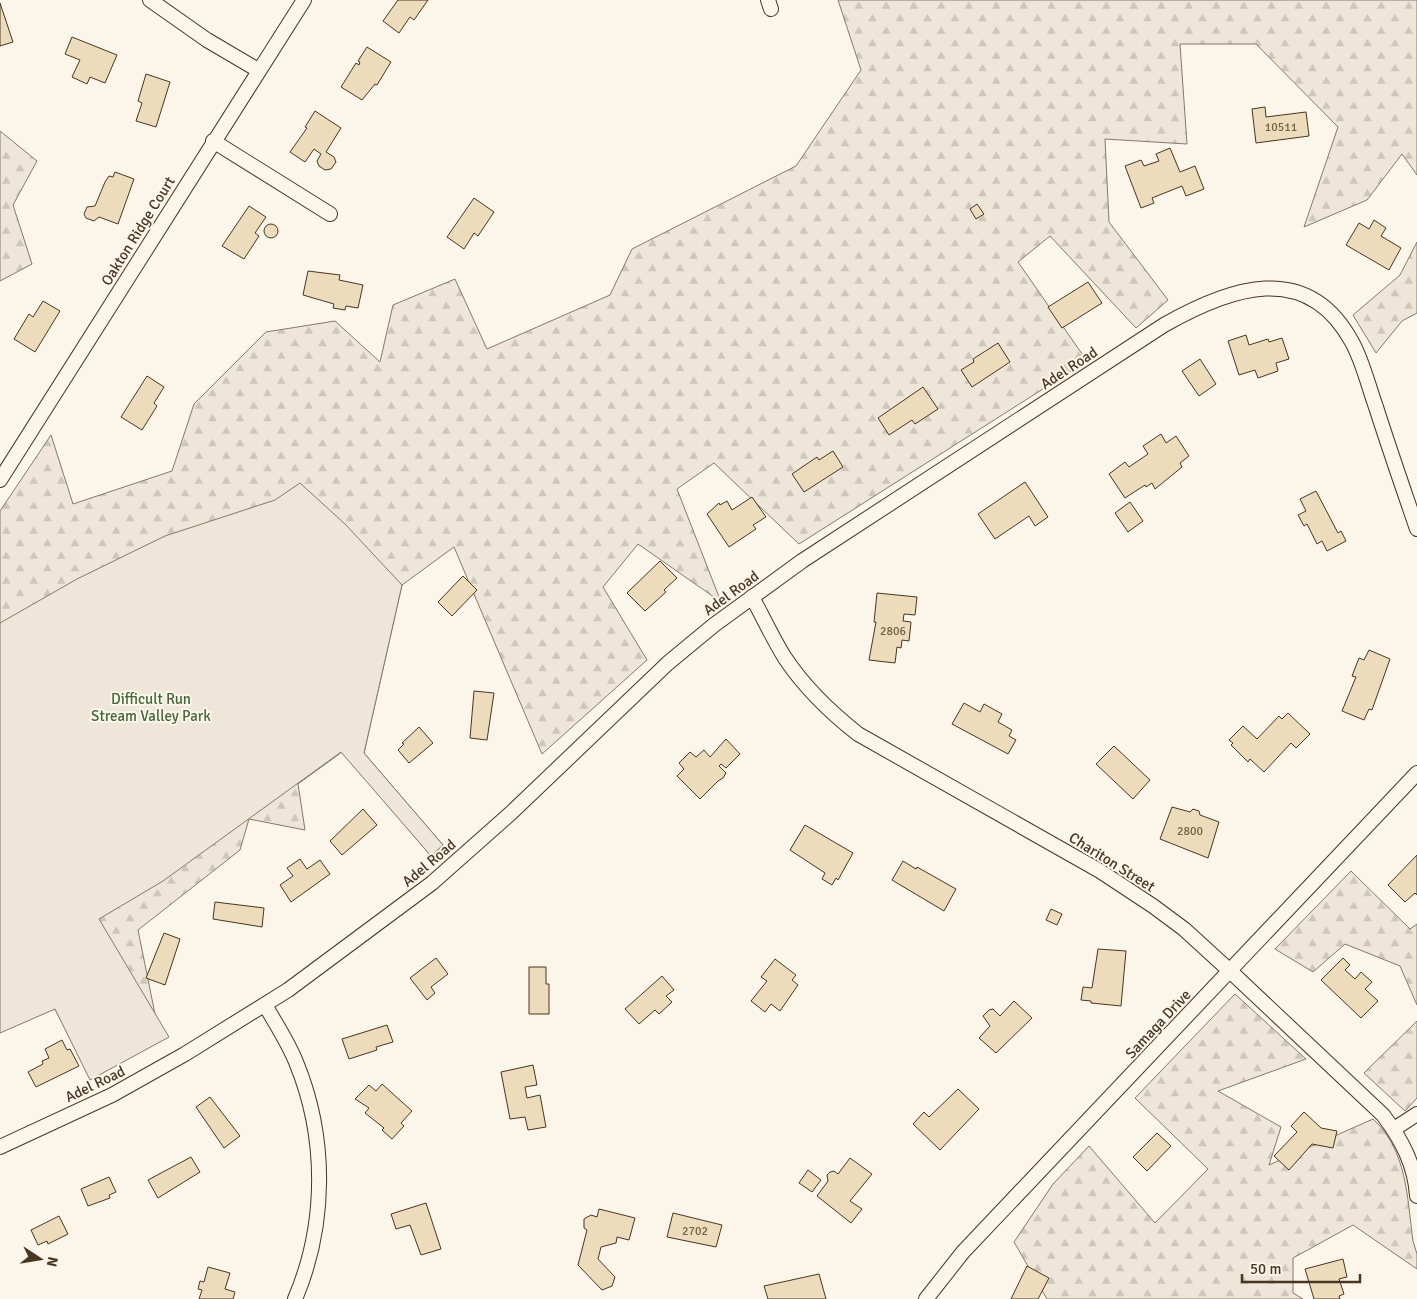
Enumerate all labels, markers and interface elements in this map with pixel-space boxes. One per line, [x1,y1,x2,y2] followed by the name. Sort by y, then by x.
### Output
[1265,120,1297,135] house number: 10511
[97,173,179,289] street label: Oakton Ridge Court
[1037,343,1101,393] street label: Adel Road
[700,567,762,619] street label: Adel Road
[880,624,906,639] house number: 2806
[91,690,211,725] park label: Difficult Run Stream Valley Park
[1177,824,1203,839] house number: 2800
[1066,828,1158,896] street label: Chariton Street
[399,835,459,891] street label: Adel Road
[1121,986,1195,1062] street label: Samaga Drive
[62,1062,128,1106] street label: Adel Road
[682,1224,708,1239] house number: 2702
[15,1234,65,1284] north arrow
[1242,1252,1360,1284] scale bar
[43,1255,62,1268] text: N
[1250,1260,1281,1278] text: 50 m

